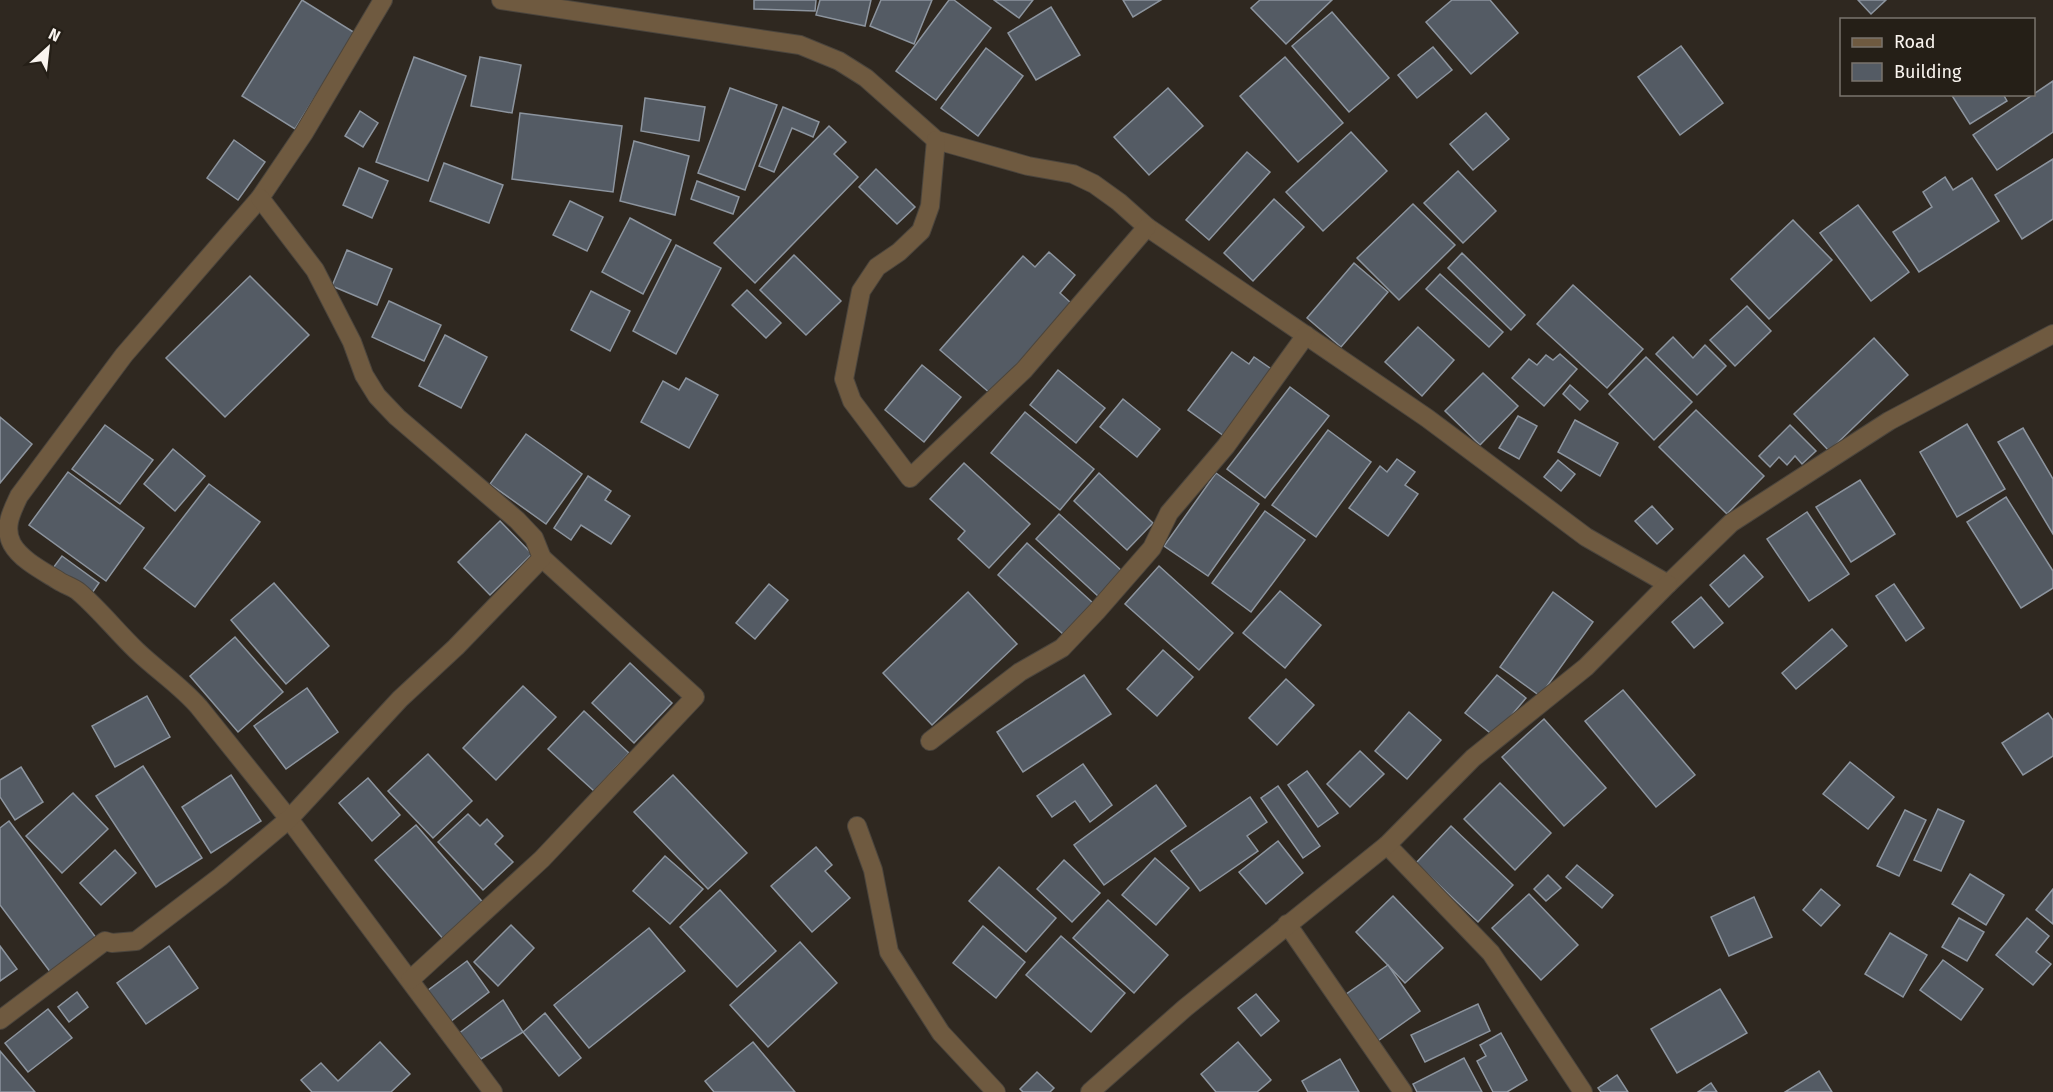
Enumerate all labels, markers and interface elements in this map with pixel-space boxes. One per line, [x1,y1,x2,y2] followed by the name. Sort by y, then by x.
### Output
[18,18,78,78] north arrow
[1840,18,2035,96] legend
[46,24,64,46] text: N
[1894,31,1936,53] text: Road
[1894,61,1962,83] text: Building

